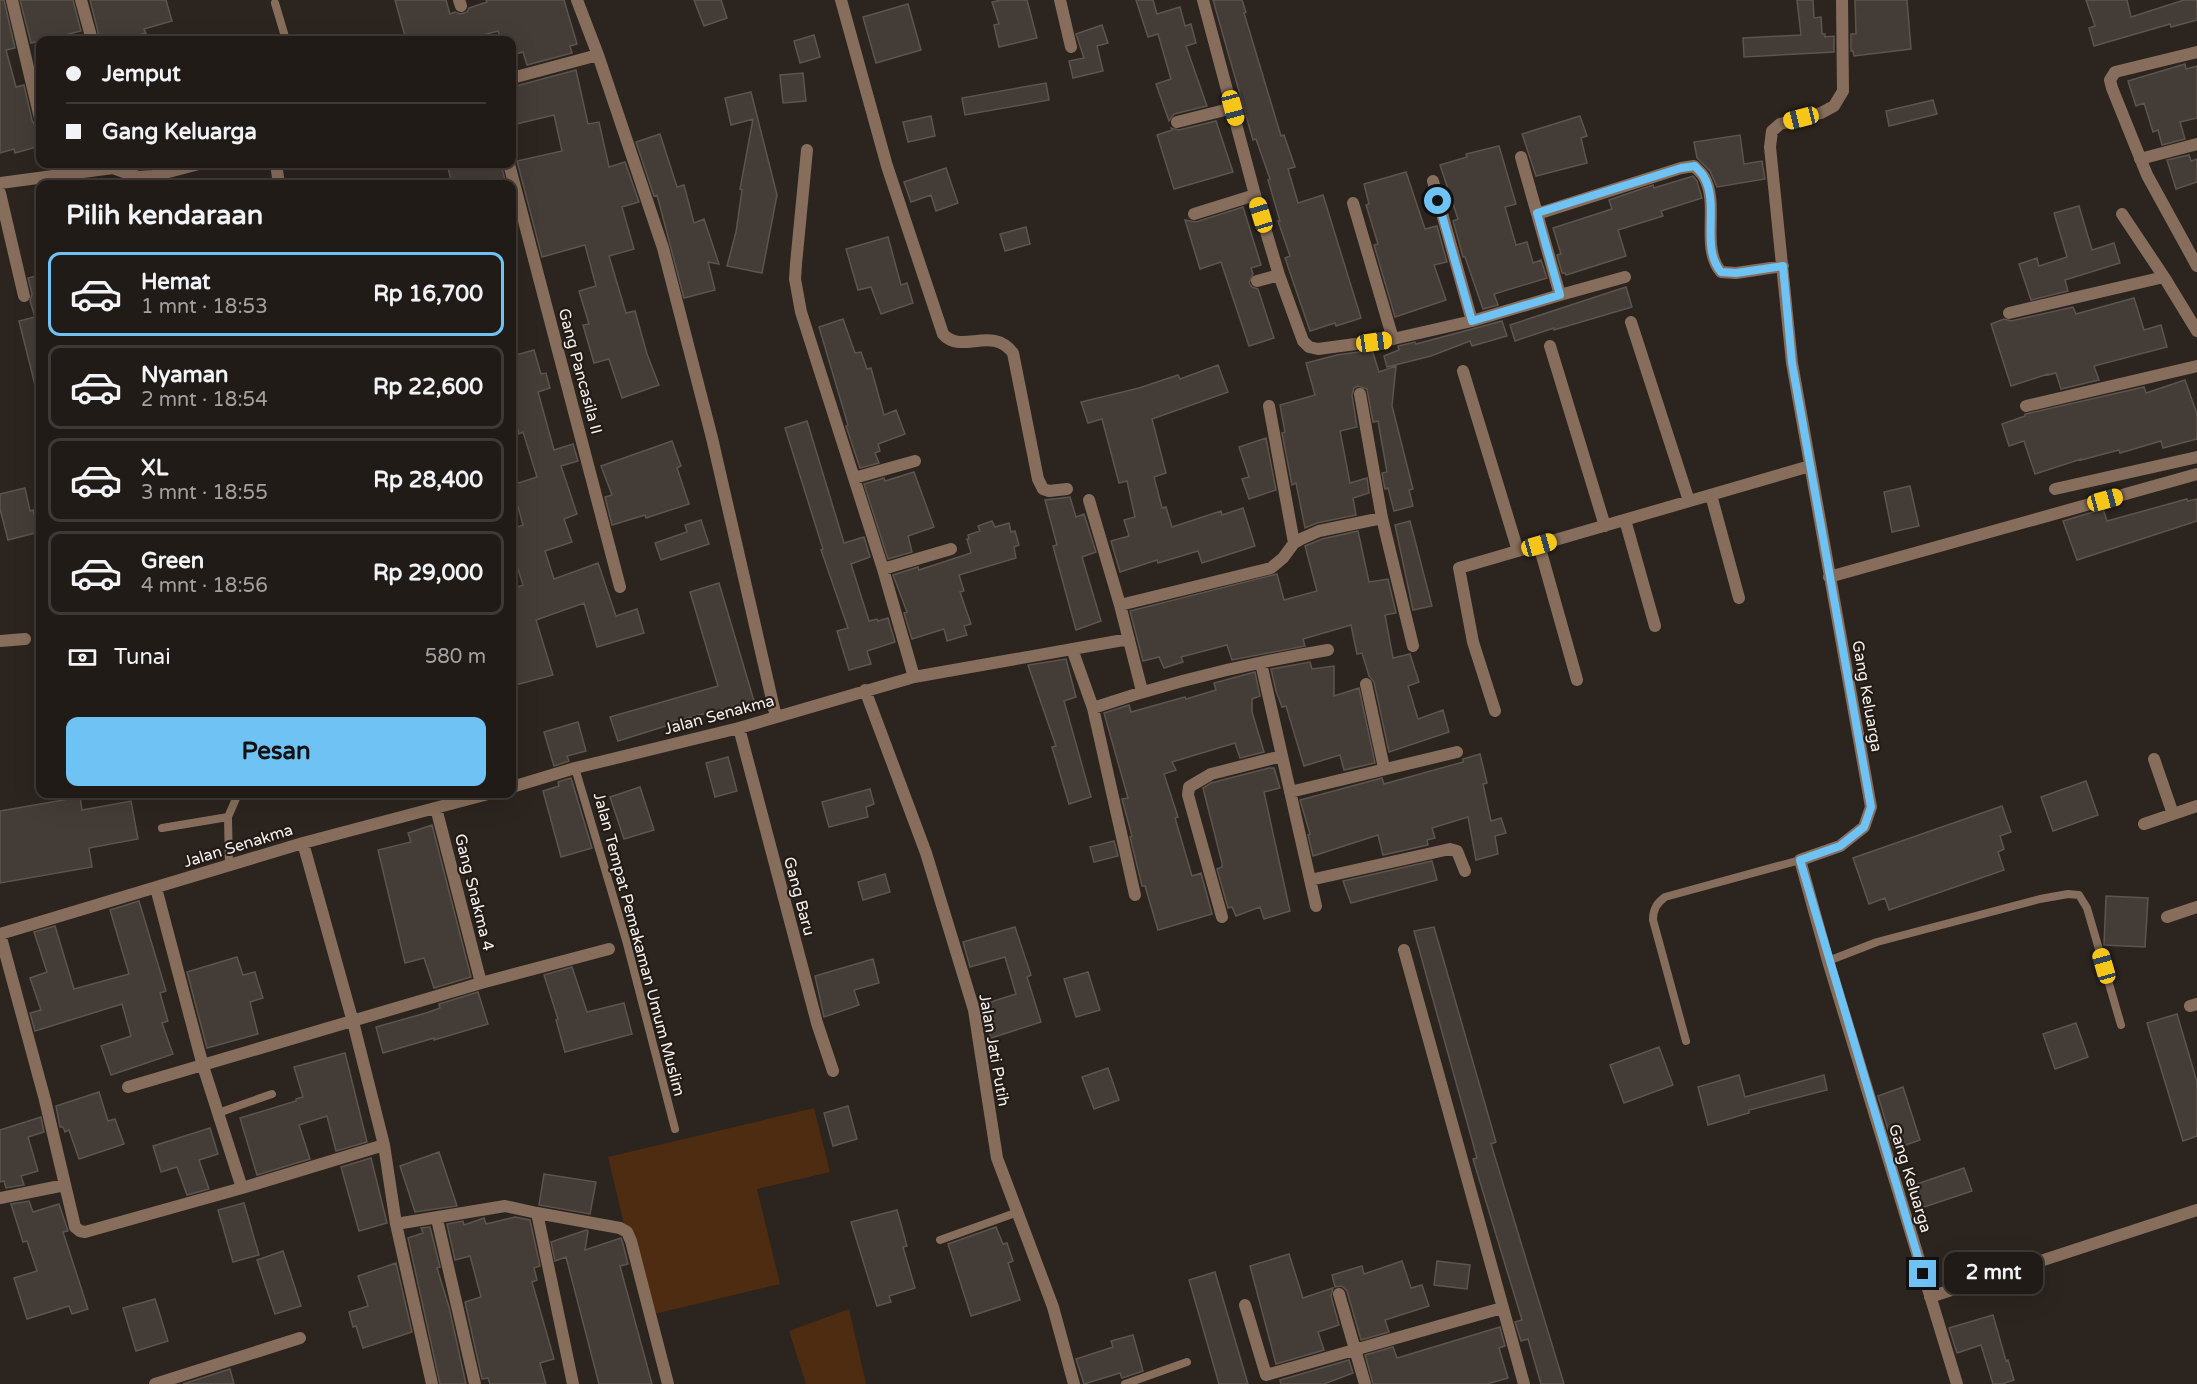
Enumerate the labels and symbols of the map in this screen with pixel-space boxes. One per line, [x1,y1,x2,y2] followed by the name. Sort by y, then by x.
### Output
[1220,88,1246,128] car
[1781,105,1821,131] car
[1424,187,1451,214] route start
[1247,195,1275,235] car
[554,306,606,436] street label: Gang Pancasila II
[1355,331,1393,353] car
[2085,487,2125,513] car
[1519,531,1559,559] car
[1847,639,1887,753] street label: Gang Keluarga
[662,691,777,739] street label: Jalan Senakma
[589,790,689,1098] street label: Jalan Tempat Pemakaman Umum Muslim
[181,820,295,872] street label: Jalan Senakma
[450,832,498,953] street label: Gang Snakma 4
[779,855,819,938] street label: Gang Baru
[2090,946,2118,986] car
[974,992,1014,1108] street label: Jalan Jati Putih
[1884,1122,1936,1235] street label: Gang Keluarga
[1944,1253,2043,1295] callout: 2 mnt
[1909,1260,1936,1287] route end

